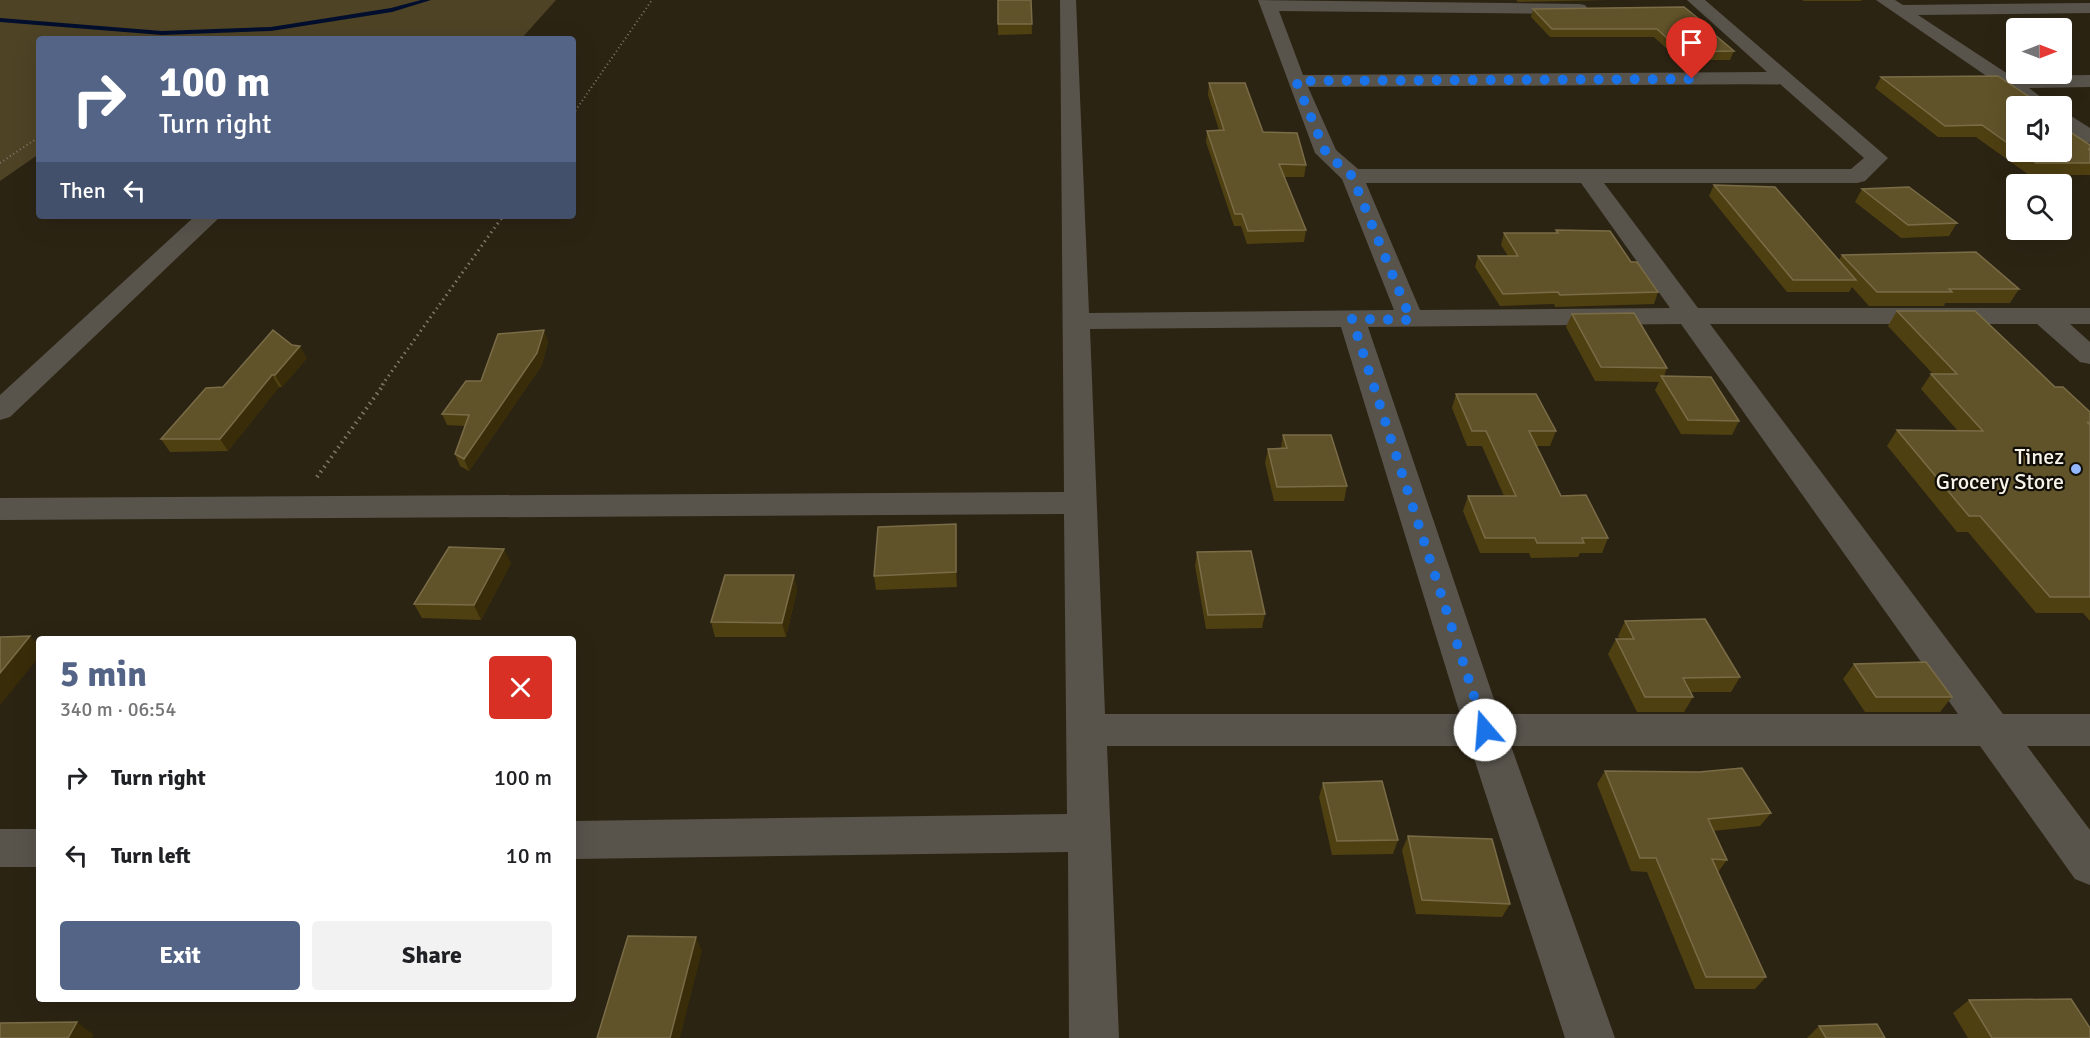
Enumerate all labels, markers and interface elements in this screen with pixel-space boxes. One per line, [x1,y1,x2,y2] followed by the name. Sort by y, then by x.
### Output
[1666,17,1717,79] pin
[2006,18,2072,84] north arrow
[2006,18,2072,240] map controls
[1675,26,1708,59] icon: arrive
[159,57,270,108] text: 100 m
[60,60,138,138] icon: right
[2006,96,2072,162] button: sound
[159,108,272,141] text: Turn right
[118,174,151,207] icon: left
[2006,174,2072,240] button: search
[60,177,106,204] text: Then
[1936,443,2064,495] place label: Tinez Grocery Store
[2069,462,2083,476] marker: Tinez Grocery Store
[60,652,147,697] text: 5 min
[489,656,552,719] button: close
[60,697,176,722] text: 340 m · 06:54
[1453,698,1517,762] position arrow
[60,761,93,794] icon: right
[111,764,206,791] text: Turn right
[494,764,552,791] text: 100 m
[60,839,93,872] icon: left
[111,842,191,869] text: Turn left
[506,842,552,869] text: 10 m
[60,921,300,990] button: Exit
[312,921,552,990] button: Share

